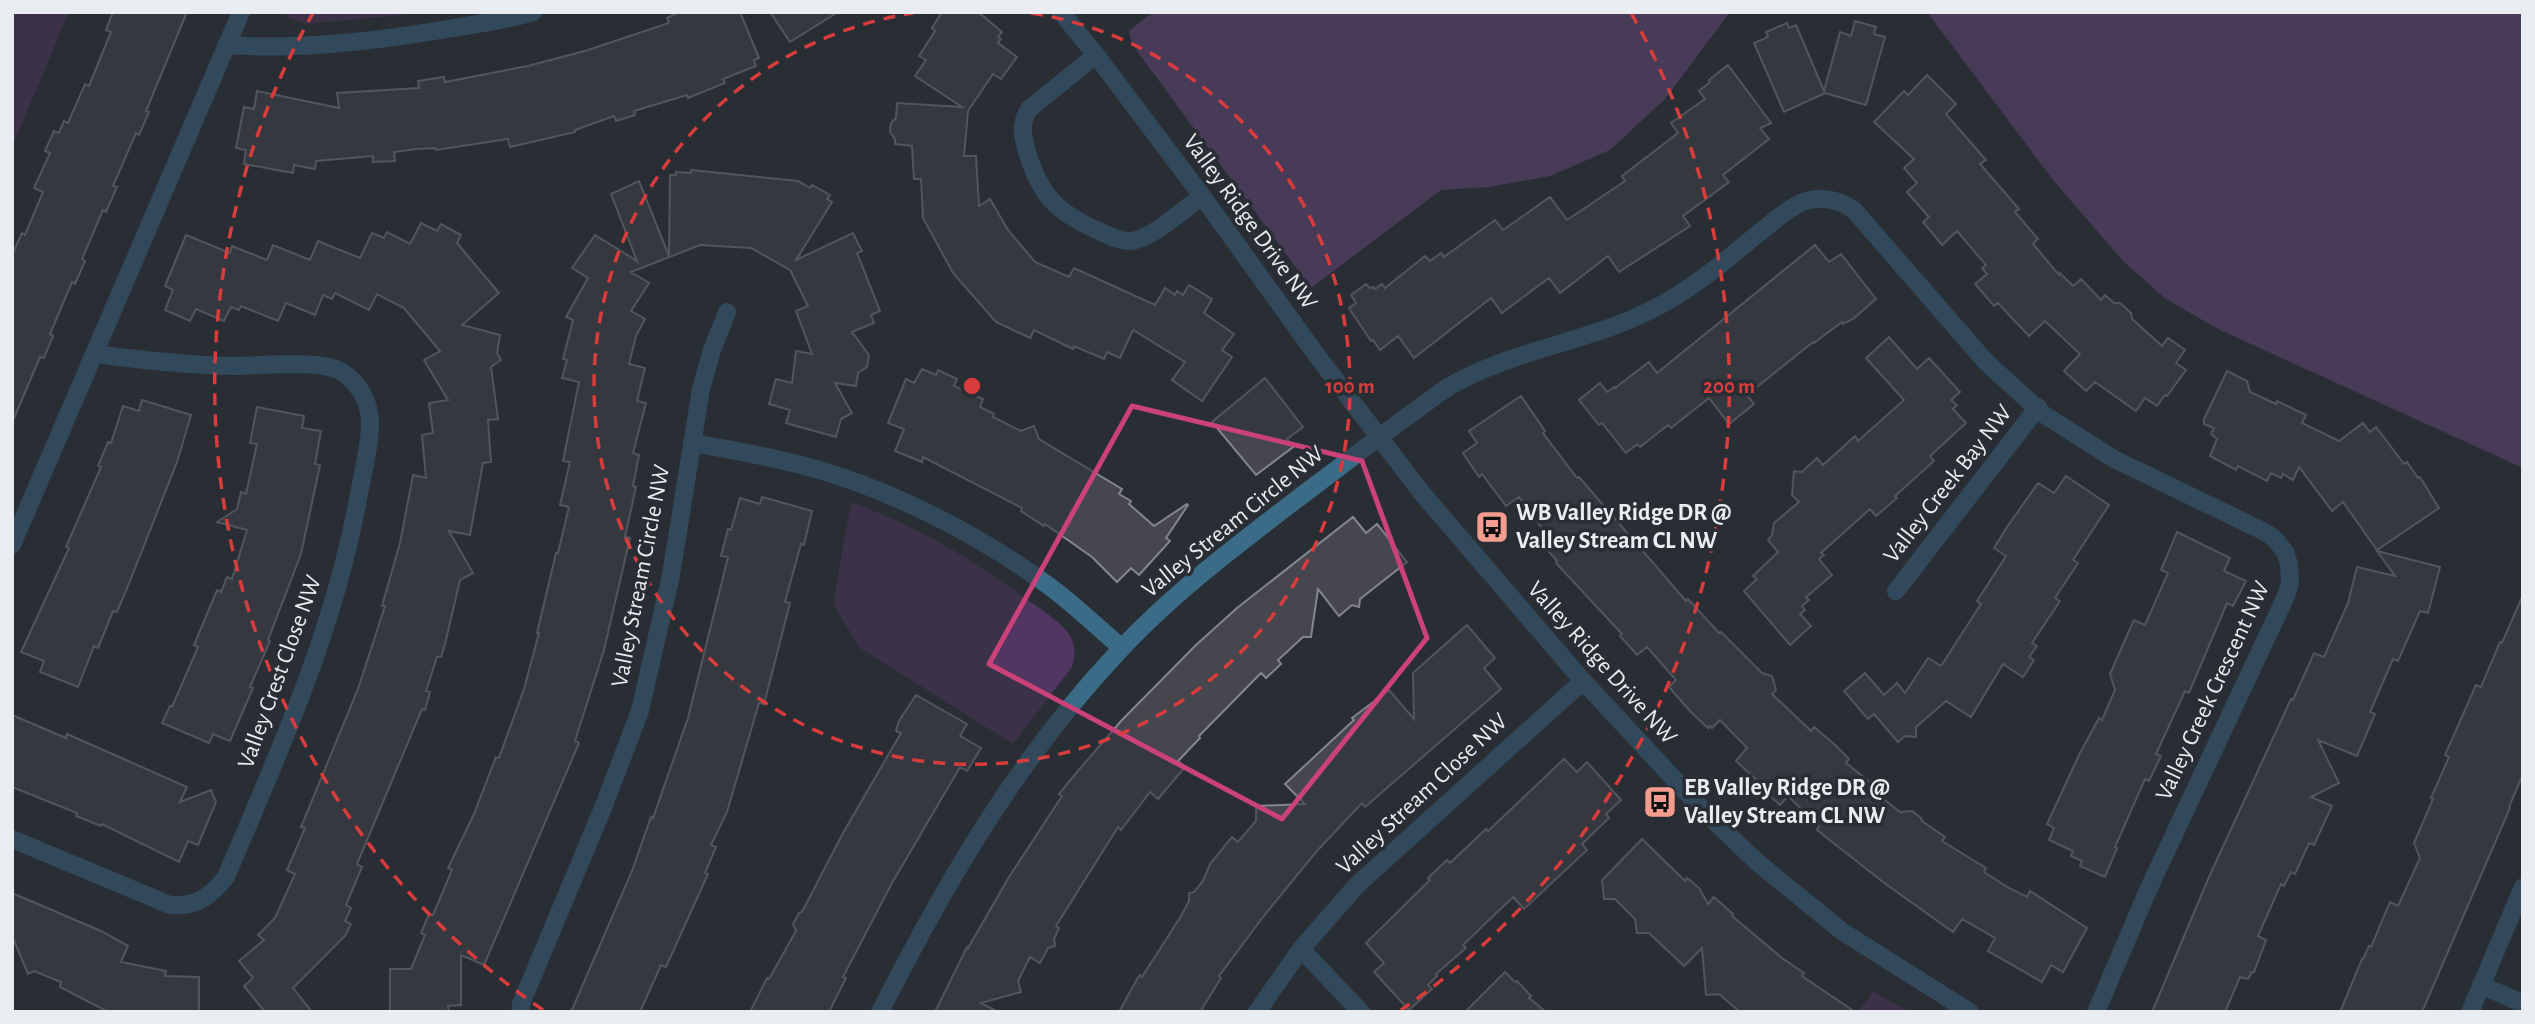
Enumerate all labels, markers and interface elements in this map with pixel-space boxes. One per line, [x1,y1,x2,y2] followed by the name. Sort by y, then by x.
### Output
[1179,130,1322,314] street label: Valley Ridge Drive NW
[960,374,984,398] centre of rings
[1325,376,1375,397] text: 100 m
[1703,376,1755,397] text: 200 m
[1879,400,2017,567] street label: Valley Creek Bay NW
[1138,441,1329,602] street label: Valley Stream Circle NW
[608,462,674,689] street label: Valley Stream Circle NW
[1516,501,1731,553] place label: WB Valley Ridge DR @ Valley Stream CL NW
[1473,508,1511,546] bus stop icon: WB Valley Ridge DR @ Valley Stream CL NW
[234,572,326,772] street label: Valley Crest Close NW
[1523,577,1682,749] street label: Valley Ridge Drive NW
[2152,577,2275,804] street label: Valley Creek Crescent NW
[1332,709,1512,879] street label: Valley Stream Close NW
[1684,776,1890,828] place label: EB Valley Ridge DR @ Valley Stream CL NW
[1641,783,1679,821] bus stop icon: EB Valley Ridge DR @ Valley Stream CL NW

